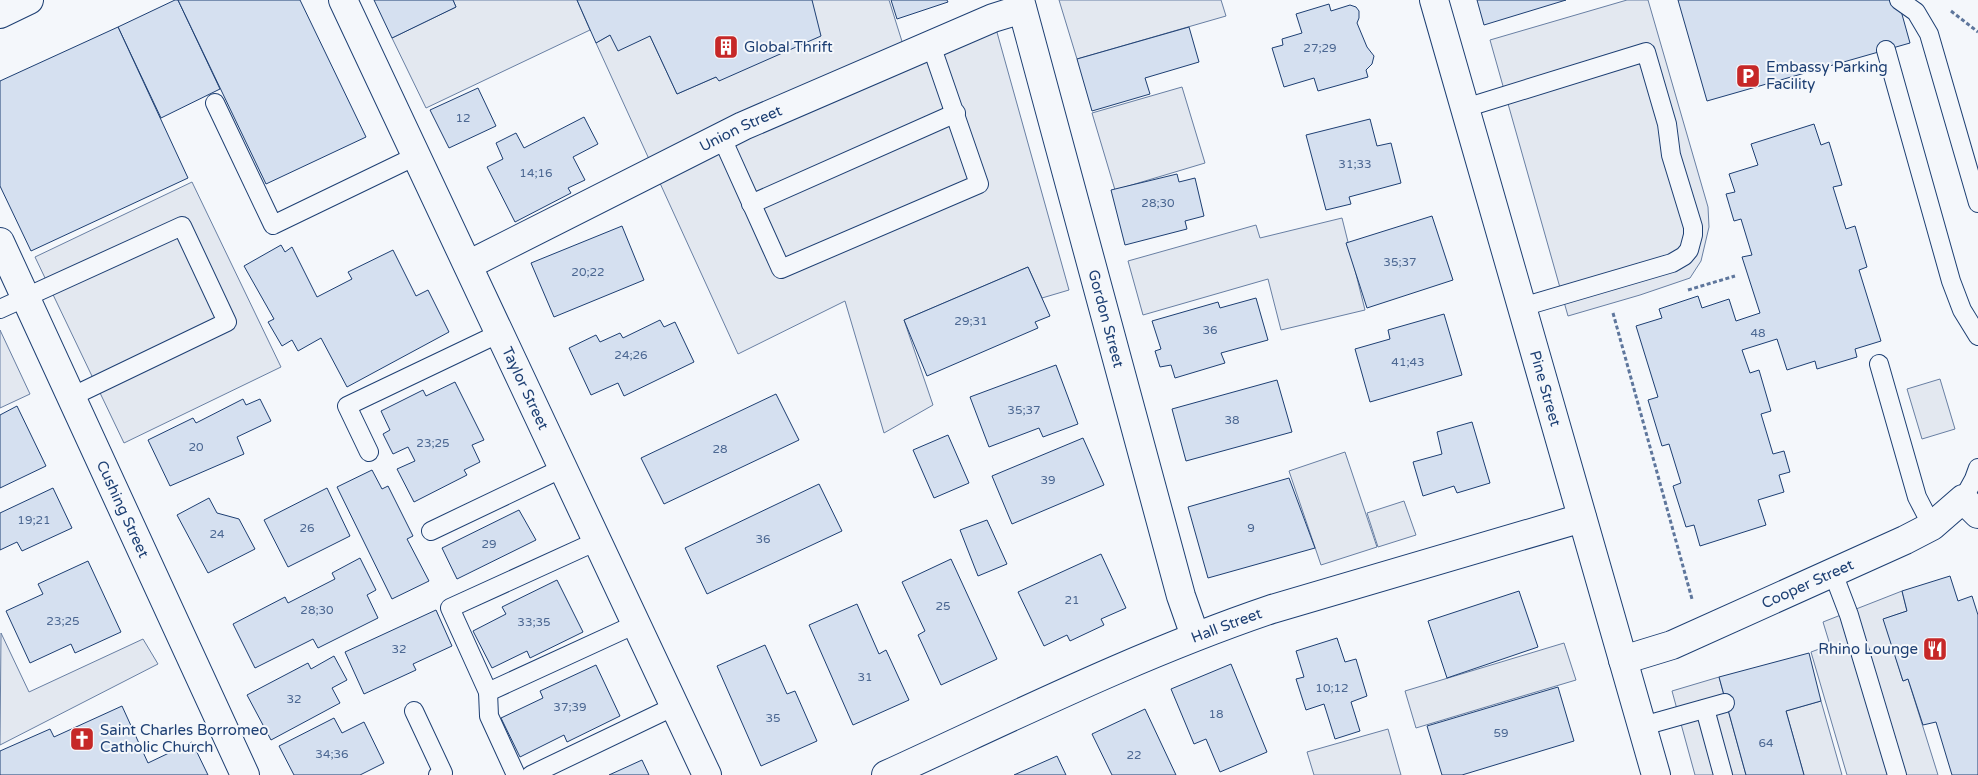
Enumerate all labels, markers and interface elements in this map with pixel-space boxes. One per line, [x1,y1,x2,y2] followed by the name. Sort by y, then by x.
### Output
[713,34,739,60] building icon: Global Thrift
[744,38,833,56] place label: Global Thrift
[1303,41,1337,55] house number: 27;29
[1766,58,1888,93] place label: Embassy Parking Facility
[1735,63,1761,89] parking icon: Embassy Parking Facility
[696,101,785,156] street label: Union Street
[455,111,471,125] house number: 12
[1338,157,1372,171] house number: 31;33
[519,166,553,180] house number: 14;16
[1141,196,1175,210] house number: 28;30
[1383,255,1417,269] house number: 35;37
[571,265,605,279] house number: 20;22
[1084,268,1128,370] street label: Gordon Street
[954,314,988,328] house number: 29;31
[1202,323,1218,337] house number: 36
[1750,326,1766,340] house number: 48
[498,344,553,433] street label: Taylor Street
[614,348,648,362] house number: 24;26
[1526,348,1565,429] street label: Pine Street
[1391,355,1425,369] house number: 41;43
[1007,403,1041,417] house number: 35;37
[1224,413,1240,427] house number: 38
[416,436,450,450] house number: 23;25
[188,440,204,454] house number: 20
[712,442,728,456] house number: 28
[93,458,153,561] street label: Cushing Street
[1040,473,1056,487] house number: 39
[17,513,51,527] house number: 19;21
[299,521,315,535] house number: 26
[1247,521,1255,535] house number: 9
[209,527,225,541] house number: 24
[755,532,771,546] house number: 36
[481,537,497,551] house number: 29
[1759,555,1857,612] street label: Cooper Street
[1064,593,1080,607] house number: 21
[935,599,951,613] house number: 25
[300,603,334,617] house number: 28;30
[1189,604,1264,647] street label: Hall Street
[46,614,80,628] house number: 23;25
[517,615,551,629] house number: 33;35
[1922,636,1948,662] restaurant icon: Rhino Lounge
[1818,640,1918,658] place label: Rhino Lounge
[391,642,407,656] house number: 32
[857,670,873,684] house number: 31
[1315,681,1349,695] house number: 10;12
[286,692,302,706] house number: 32
[553,700,587,714] house number: 37;39
[1208,707,1224,721] house number: 18
[765,711,781,725] house number: 35
[100,721,268,756] place label: Saint Charles Borromeo Catholic Church
[69,726,95,752] church icon: Saint Charles Borromeo Catholic Church
[1493,726,1509,740] house number: 59
[1758,736,1774,750] house number: 64
[315,747,349,761] house number: 34;36
[1126,748,1142,762] house number: 22

